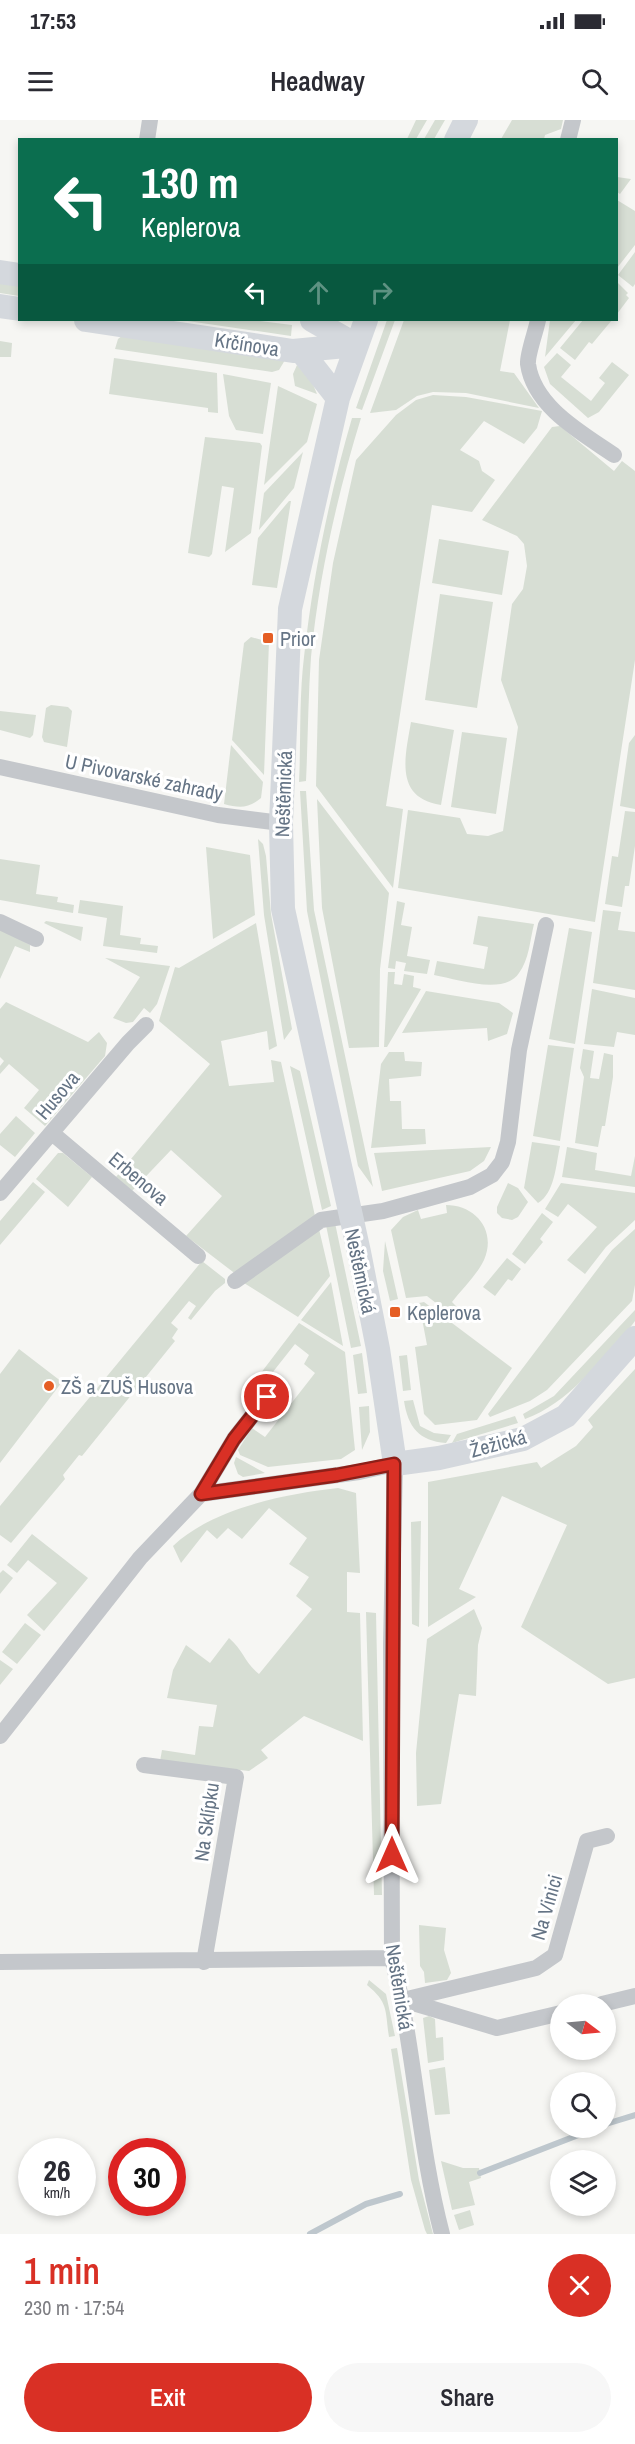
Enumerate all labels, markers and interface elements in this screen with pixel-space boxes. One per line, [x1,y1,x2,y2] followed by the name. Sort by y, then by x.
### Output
[30,6,76,36] text: 17:53
[270,63,365,99] text: Headway
[24,65,57,98] icon: menu
[578,65,611,98] icon: search
[141,155,239,211] text: 130 m
[42,162,120,240] icon: left
[141,209,241,245] text: Keplerova
[239,276,272,309] icon: left
[302,276,335,309] icon: ahead
[365,276,398,309] icon: right
[213,326,281,362] street label: Krčínova
[280,625,316,652] place label: Prior
[261,631,275,645] marker: Prior
[63,747,226,807] street label: U Pivovarské zahrady
[268,750,298,838] street label: Neštěmická
[29,1065,85,1125] street label: Husova
[103,1145,175,1211] street label: Erbenova
[339,1226,383,1316] street label: Neštěmická
[407,1299,481,1326] place label: Keplerova
[388,1305,402,1319] marker: Keplerova
[241,1371,292,1422] pin
[61,1373,193,1400] place label: ZŠ a ZUŠ Husova
[42,1379,56,1393] marker: ZŠ a ZUŠ Husova
[250,1380,283,1413] icon: arrive
[467,1423,529,1463] street label: Žežická
[187,1781,225,1863] street label: Na Sklípku
[360,1823,424,1887] position arrow
[524,1871,568,1943] street label: Na Vinici
[380,1942,420,2032] street label: Neštěmická
[550,1994,616,2060] north arrow
[550,1994,616,2216] map controls
[550,2072,616,2138] button: search
[108,2138,186,2216] speed limit sign: 30
[43,2150,71,2190] text: 26
[550,2150,616,2216] button: layers
[44,2182,70,2203] text: km/h
[24,2247,100,2295] text: 1 min
[548,2254,611,2317] button: close
[24,2294,124,2321] text: 230 m · 17:54
[24,2363,312,2432] button: Exit
[324,2363,611,2432] button: Share

